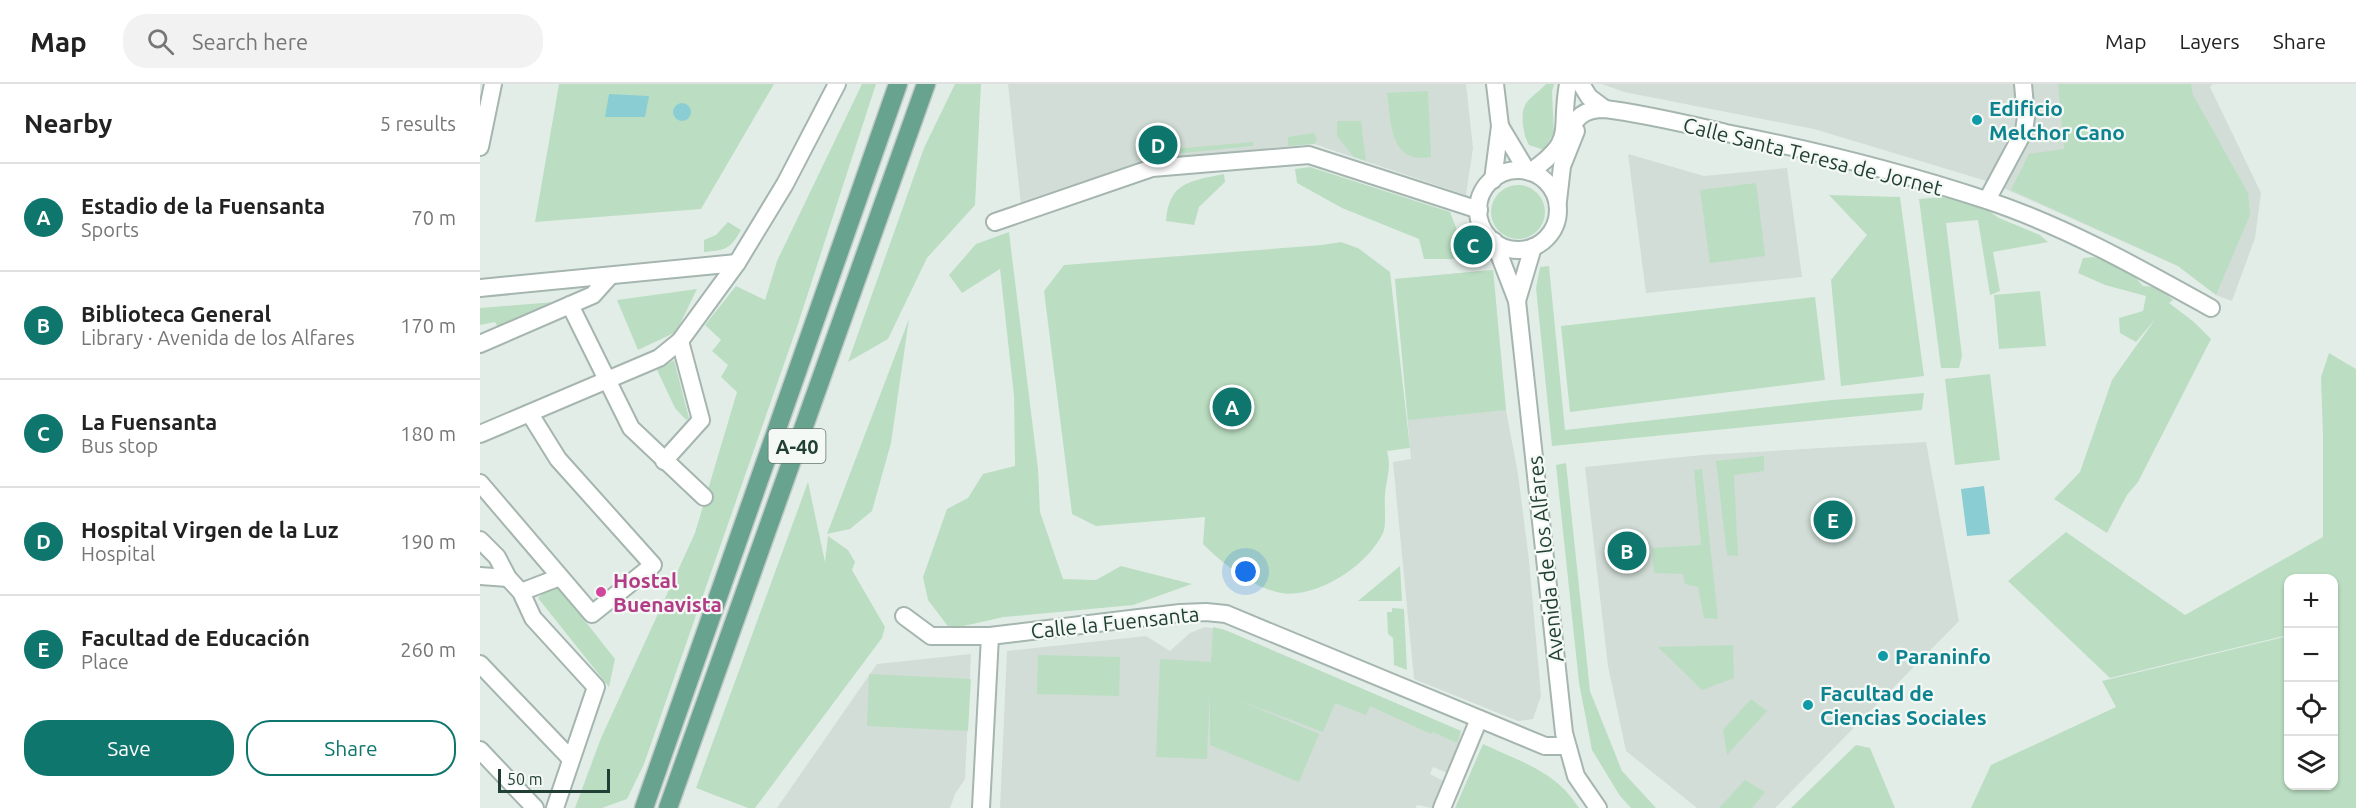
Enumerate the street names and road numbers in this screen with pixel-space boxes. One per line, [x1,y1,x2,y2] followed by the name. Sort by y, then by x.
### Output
[1681,112,1945,200] street label: Calle Santa Teresa de Jornet
[768,429,826,463] road number: A-40
[1522,455,1568,663] street label: Avenida de los Alfares
[1029,601,1201,643] street label: Calle la Fuensanta

